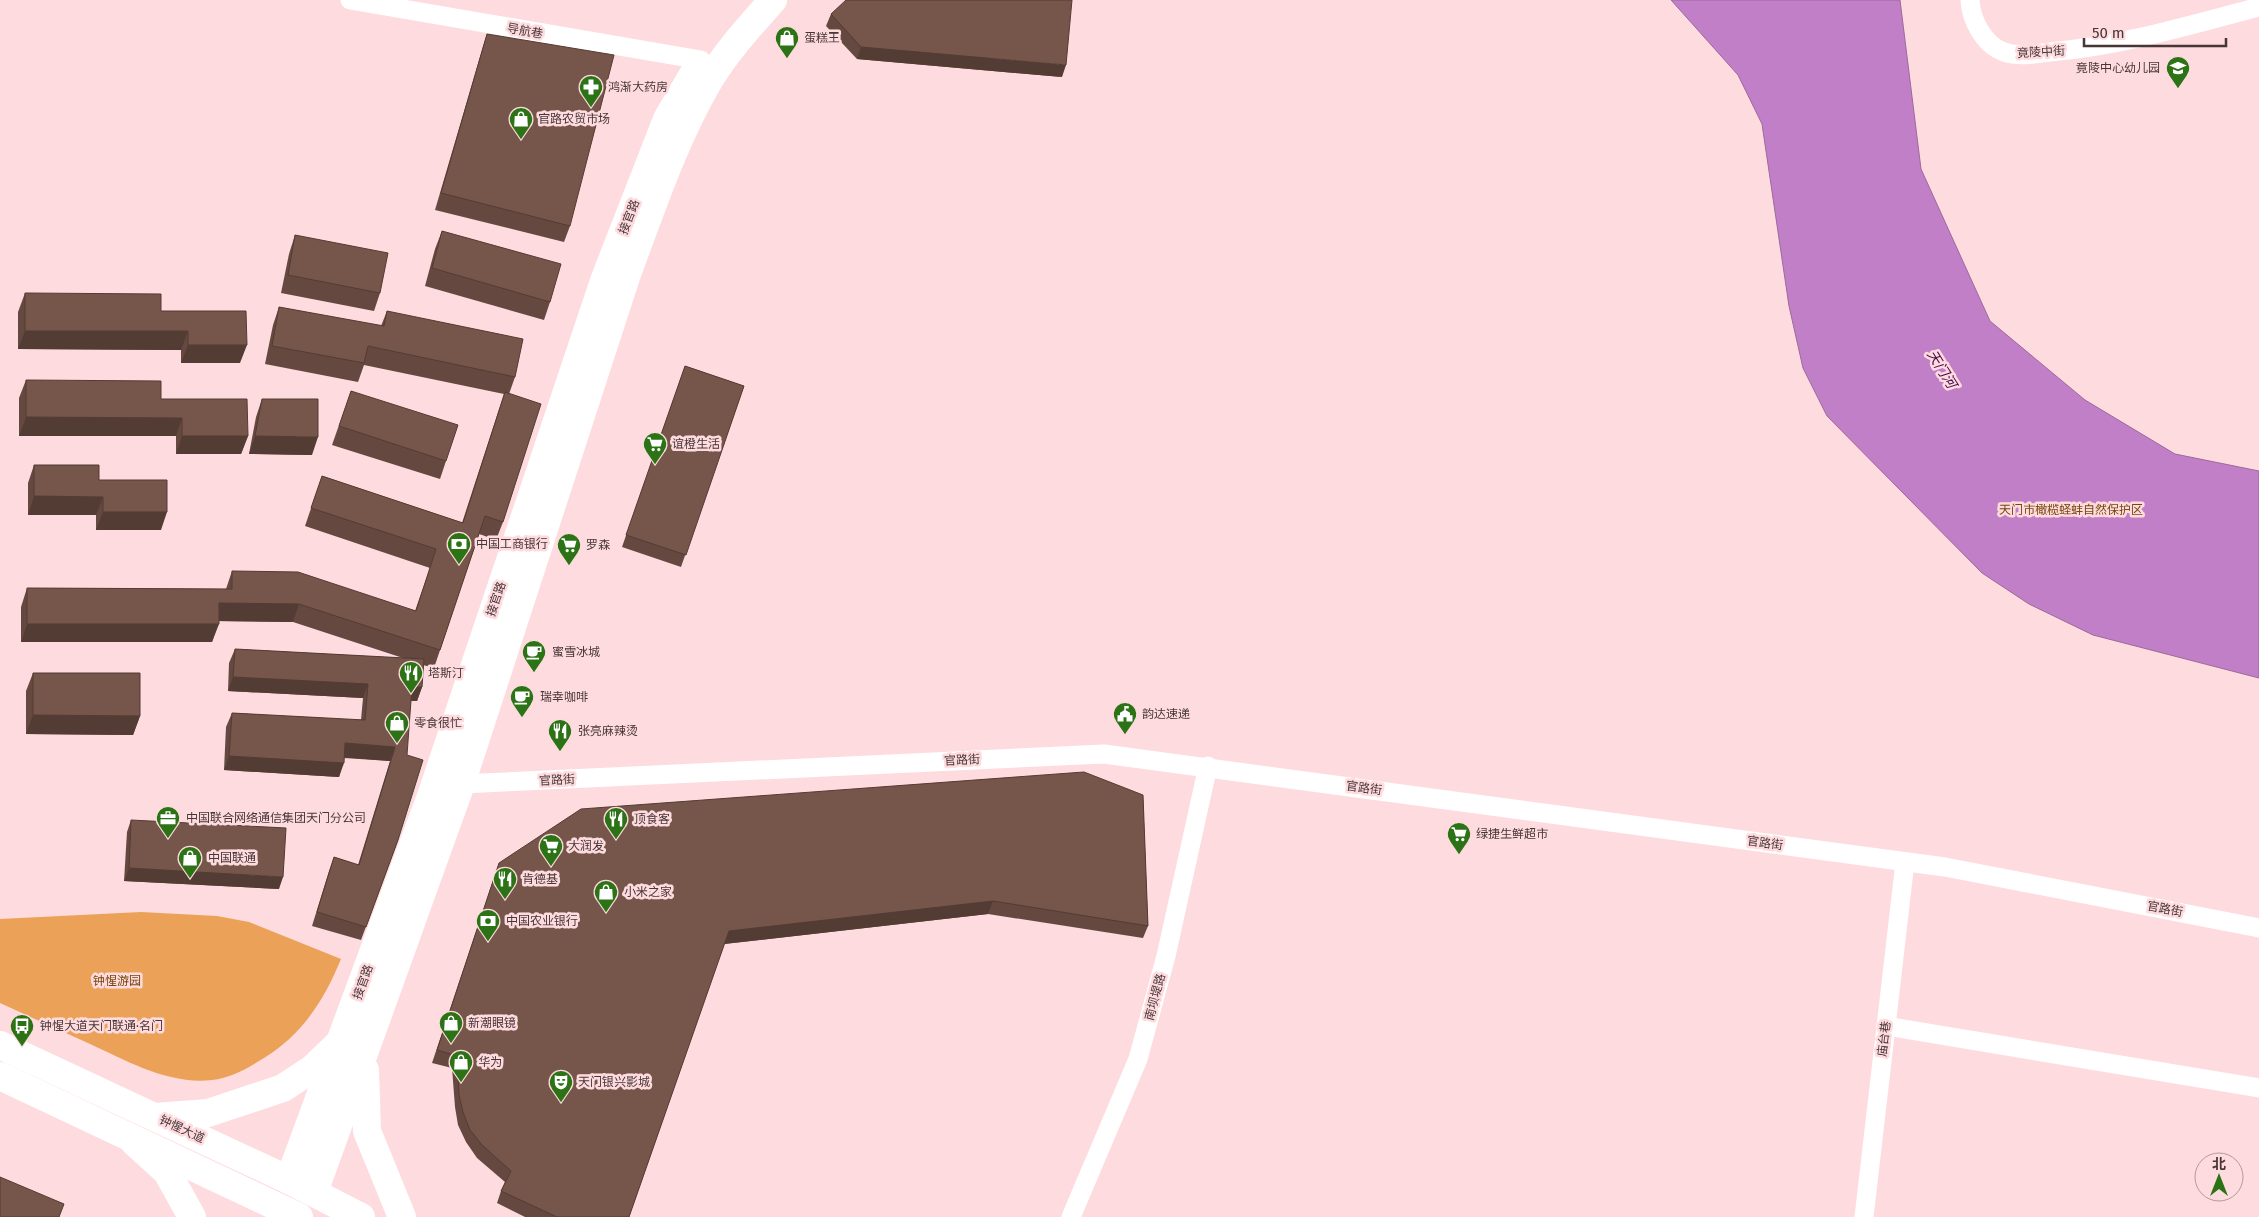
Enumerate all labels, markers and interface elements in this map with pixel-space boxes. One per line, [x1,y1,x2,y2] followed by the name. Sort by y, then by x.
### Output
[2084,15,2226,47] scale bar
[506,21,544,41] street label: 导航巷
[2092,24,2125,42] text: 50 m
[774,25,800,59] shop icon: 蛋糕王
[804,31,840,45] place label: 蛋糕王
[2017,44,2065,60] street label: 竟陵中街
[2165,55,2191,89] school or university icon: 竟陵中心幼儿园
[2076,61,2160,75] place label: 竟陵中心幼儿园
[578,74,604,108] pharmacy icon: 鸿渐大药房
[608,80,668,94] place label: 鸿渐大药房
[508,106,534,140] shop icon: 官路农贸市场
[538,112,610,126] place label: 官路农贸市场
[616,198,642,236] street label: 接官路
[1923,347,1962,394] water label: 天门河
[642,431,668,465] supermarket icon: 谊橙生活
[672,437,720,451] place label: 谊橙生活
[1999,503,2143,517] park label: 天门市橄榄蛏蚌自然保护区
[446,531,472,565] bank icon: 中国工商银行
[556,532,582,566] supermarket icon: 罗森
[476,537,548,551] place label: 中国工商银行
[586,538,610,552] place label: 罗森
[484,580,508,618] street label: 接官路
[521,639,547,673] cafe icon: 蜜雪冰城
[552,645,600,659] place label: 蜜雪冰城
[398,660,424,694] restaurant icon: 塔斯汀
[428,666,464,680] place label: 塔斯汀
[509,684,535,718] cafe icon: 瑞幸咖啡
[540,690,588,704] place label: 瑞幸咖啡
[1112,701,1138,735] public building icon: 韵达速递
[1142,707,1190,721] place label: 韵达速递
[384,710,410,744] shop icon: 零食很忙
[414,716,462,730] place label: 零食很忙
[547,718,573,752] restaurant icon: 张亮麻辣烫
[578,724,638,738] place label: 张亮麻辣烫
[944,752,980,768] street label: 官路街
[539,772,575,788] street label: 官路街
[1345,779,1383,797] street label: 官路街
[155,805,181,839] office icon: 中国联合网络通信集团天门分公司
[603,806,629,840] restaurant icon: 顶食客
[186,811,366,825] place label: 中国联合网络通信集团天门分公司
[634,812,670,826] place label: 顶食客
[1446,821,1472,855] supermarket icon: 绿捷生鲜超市
[1476,827,1548,841] place label: 绿捷生鲜超市
[538,833,564,867] supermarket icon: 大润发
[1746,834,1784,852] street label: 官路街
[568,839,604,853] place label: 大润发
[177,845,203,879] shop icon: 中国联通
[208,851,256,865] place label: 中国联通
[492,866,518,900] restaurant icon: 肯德基
[522,872,558,886] place label: 肯德基
[593,879,619,913] shop icon: 小米之家
[624,885,672,899] place label: 小米之家
[2146,899,2184,919] street label: 官路街
[475,908,501,942] bank icon: 中国农业银行
[506,914,578,928] place label: 中国农业银行
[350,963,376,1001] street label: 接官路
[1142,972,1168,1022] street label: 南坝堤路
[93,974,141,988] park label: 钟惺游园
[438,1010,464,1044] shop icon: 新潮眼镜
[9,1013,35,1047] bus stop icon: 钟惺大道天门联通·名门
[468,1016,516,1030] place label: 新潮眼镜
[40,1019,163,1033] place label: 钟惺大道天门联通·名门
[1875,1020,1893,1058] street label: 庙台巷
[448,1049,474,1083] shop icon: 华为
[478,1055,502,1069] place label: 华为
[548,1069,574,1103] theatre icon: 天门银兴影城
[578,1075,650,1089] place label: 天门银兴影城
[157,1113,207,1145] street label: 钟惺大道
[2194,1152,2244,1202] north arrow
[2212,1156,2226,1173] text: 北

